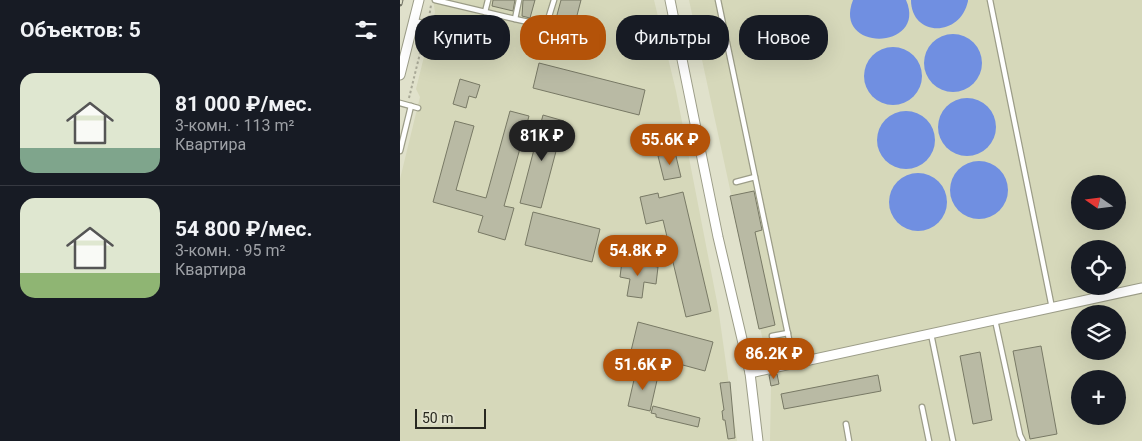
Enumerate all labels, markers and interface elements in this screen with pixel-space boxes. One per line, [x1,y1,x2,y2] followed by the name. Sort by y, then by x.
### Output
[415,15,510,60] chip: Купить
[520,15,606,60] chip: Снять
[616,15,729,60] chip: Фильтры
[739,15,828,60] chip: Новое
[352,16,380,44] icon: filters
[20,18,141,42] text: Объектов: 5
[175,92,313,116] text: 81 000 ₽/мес.
[60,93,120,153] icon: home
[175,116,294,135] text: 3-комн. · 113 m²
[507,120,577,162] pin: 81K ₽
[624,124,716,166] pin: 55.6K ₽
[520,126,564,145] text: 81K ₽
[641,130,699,149] text: 55.6K ₽
[175,135,246,154] text: Квартира
[1071,175,1126,230] north arrow
[1071,175,1126,425] map controls
[175,217,313,241] text: 54 800 ₽/мес.
[60,218,120,278] icon: home
[592,234,684,277] pin: 54.8K ₽
[1071,240,1126,295] button: locate
[175,241,285,260] text: 3-комн. · 95 m²
[609,241,667,260] text: 54.8K ₽
[175,260,246,279] text: Квартира
[1071,305,1126,360] button: layers
[728,338,820,380] pin: 86.2K ₽
[745,344,803,363] text: 86.2K ₽
[597,348,689,391] pin: 51.6K ₽
[614,355,672,374] text: 51.6K ₽
[1071,370,1126,425] button: +
[415,406,486,429] scale bar
[422,410,454,426] text: 50 m

